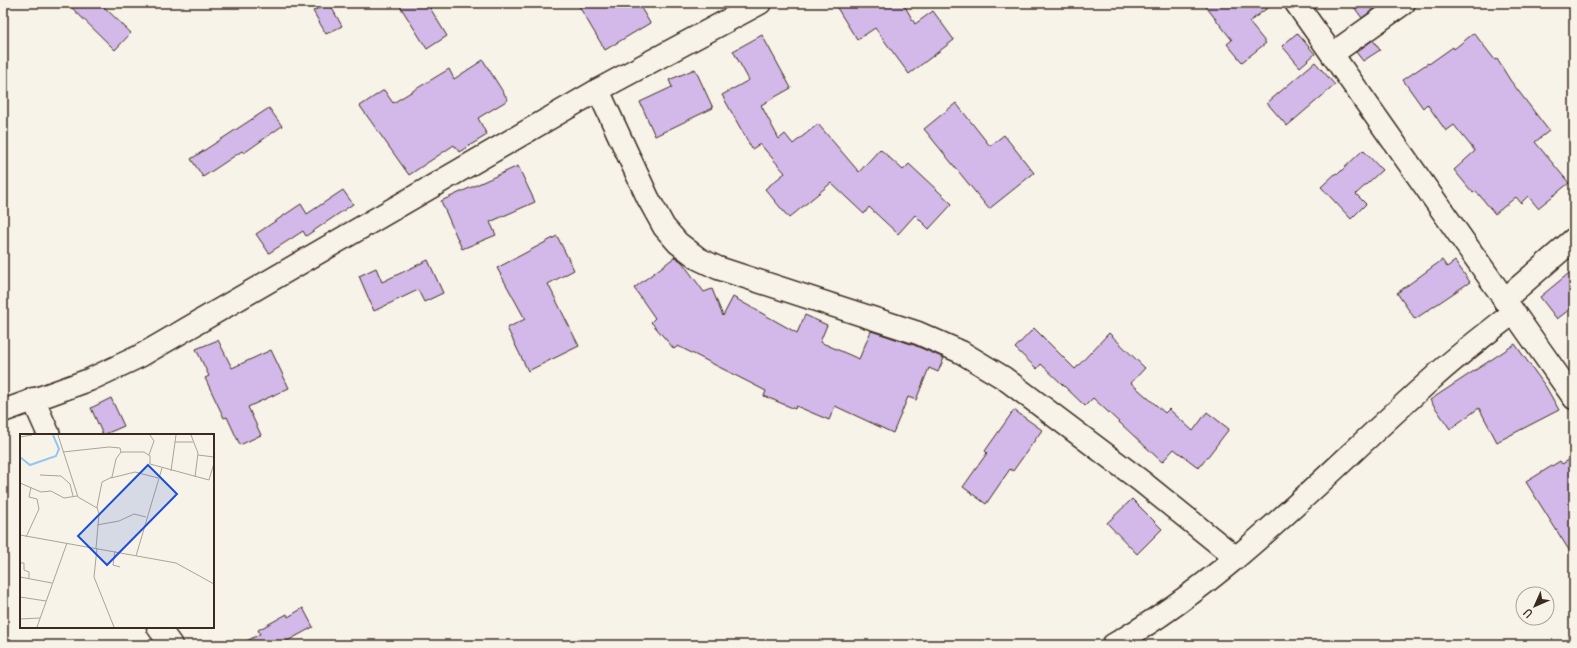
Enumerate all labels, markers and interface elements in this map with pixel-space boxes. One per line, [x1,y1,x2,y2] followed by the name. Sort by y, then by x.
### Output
[20,434,214,628] inset map
[1515,586,1555,626] north arrow
[1520,605,1536,621] text: U

